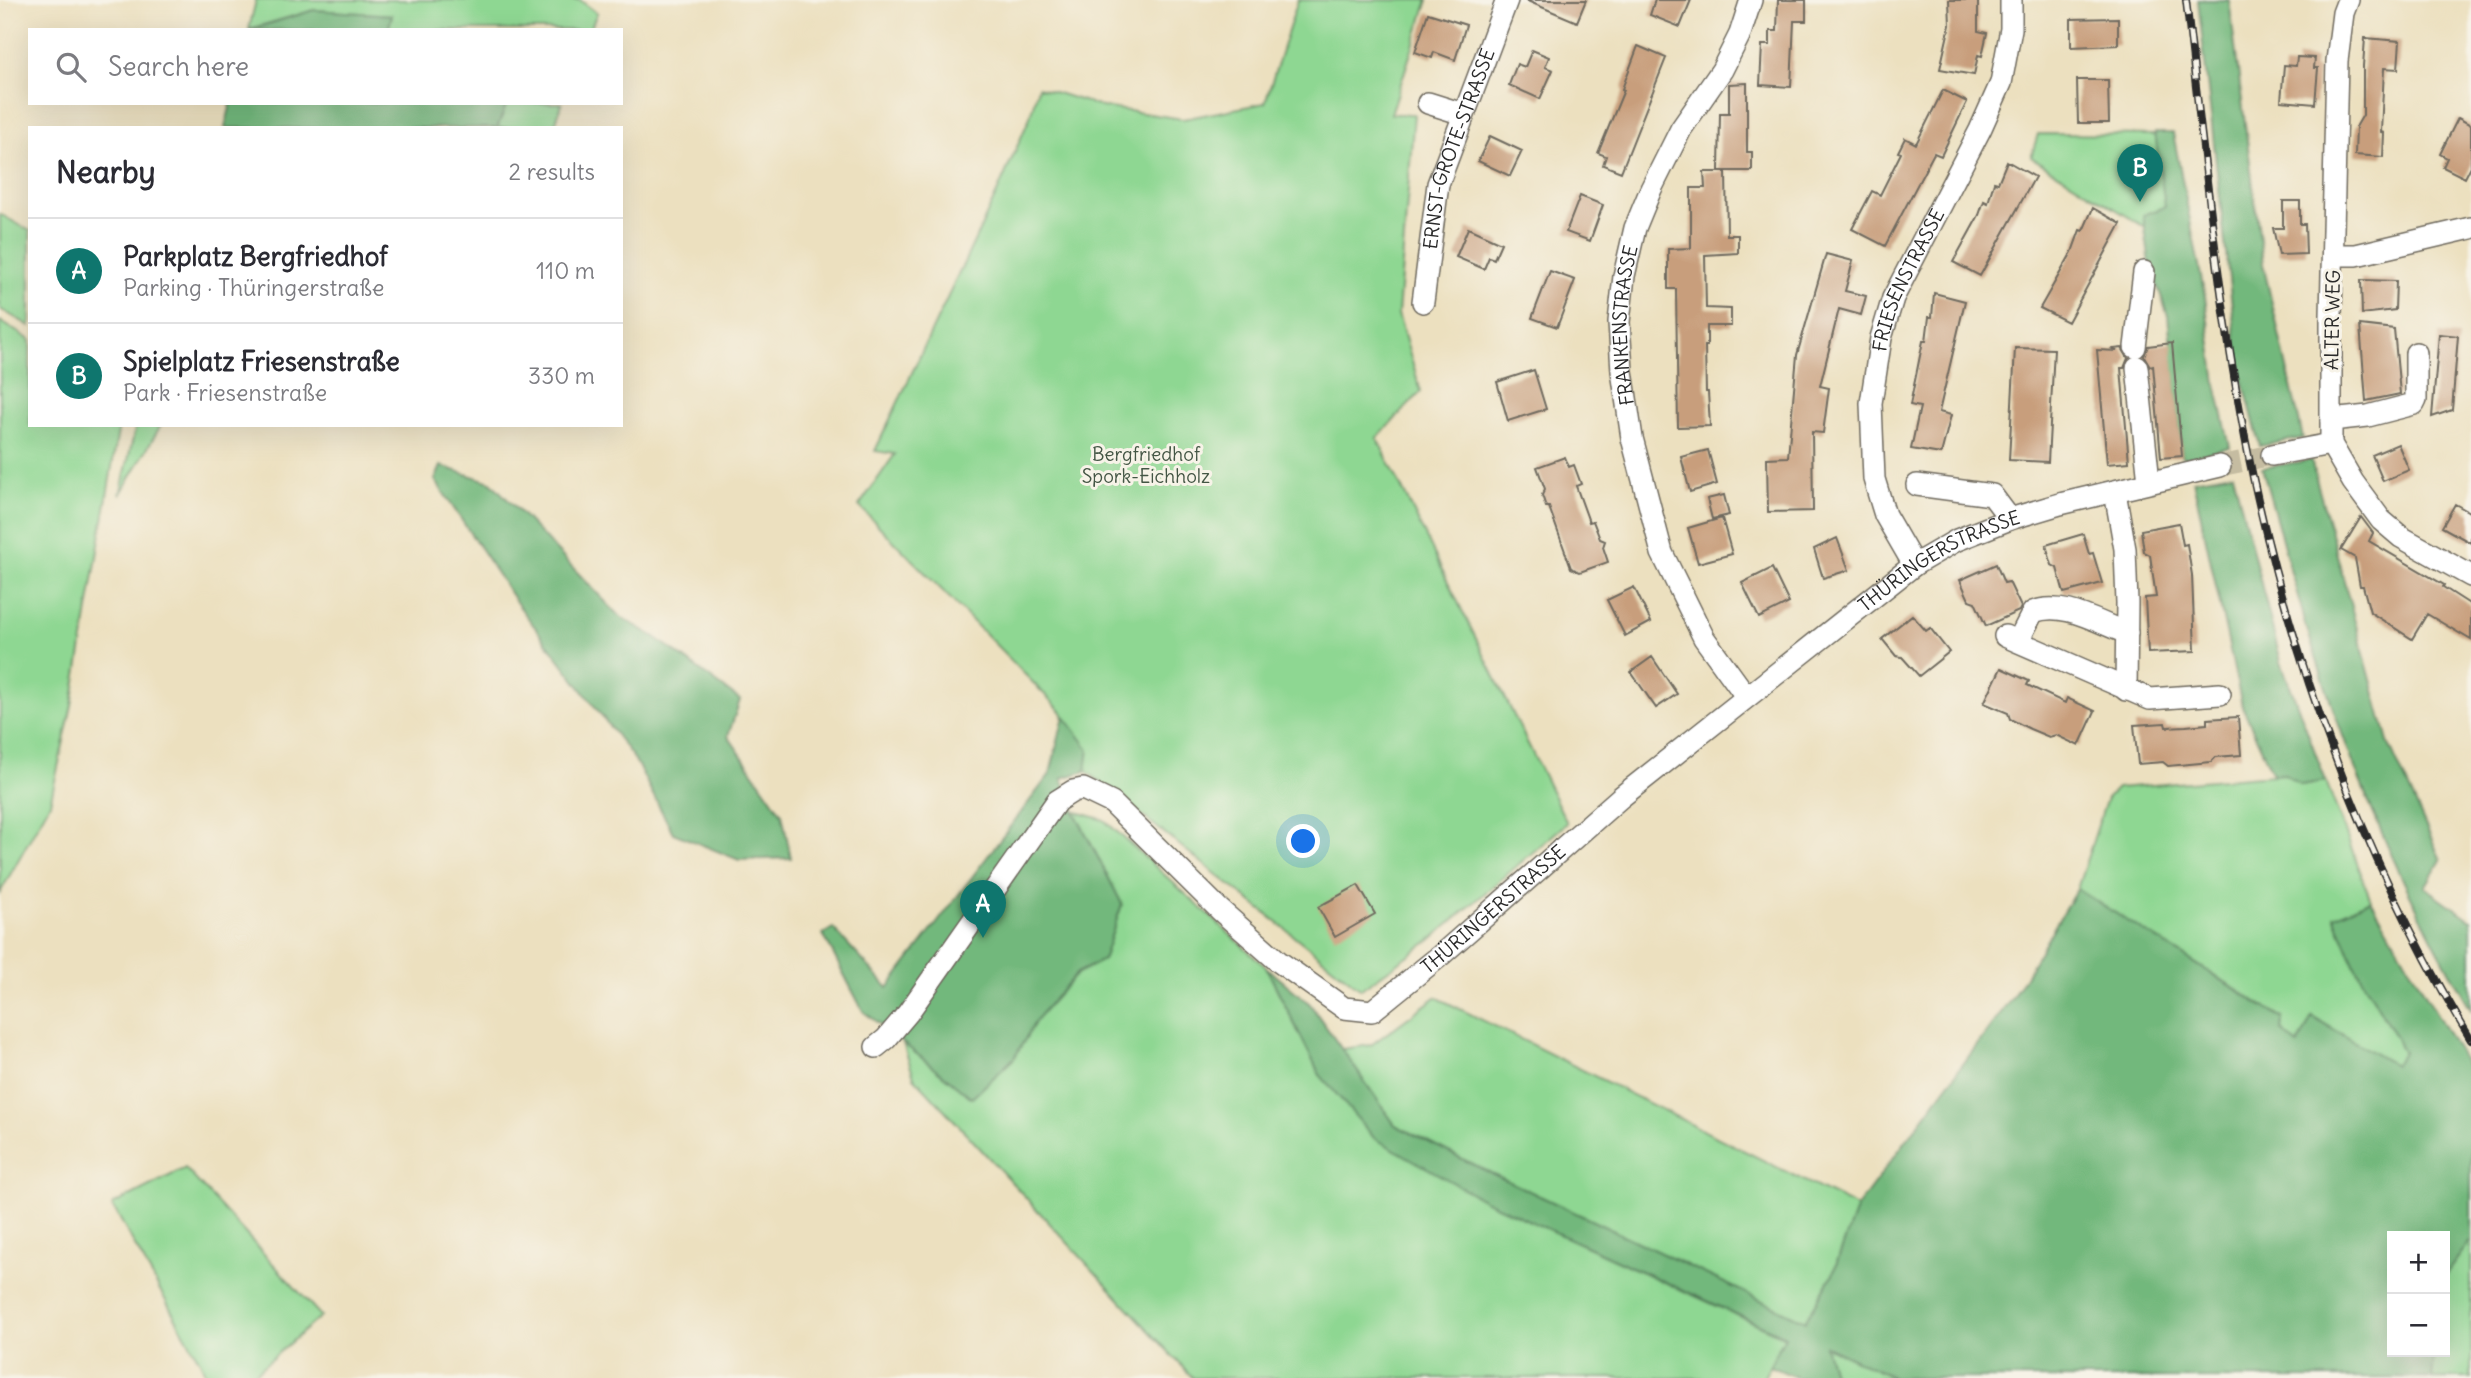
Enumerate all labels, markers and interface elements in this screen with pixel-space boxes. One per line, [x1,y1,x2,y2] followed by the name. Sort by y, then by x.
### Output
[28,28,623,105] search box
[1418,45,1500,251] street label: ERNST-GROTE-STRASSE
[52,48,90,86] icon: search
[108,50,249,83] text: Search here
[2117,144,2163,202] pin: B
[56,153,156,191] text: Nearby
[509,157,595,186] text: 2 results
[1867,204,1949,353] street label: FRIESENSTRASSE
[123,240,388,273] text: Parkplatz Bergfriedhof
[1607,243,1643,407] street label: FRANKENSTRASSE
[72,256,86,285] text: A
[536,256,595,285] text: 110 m
[2319,270,2345,370] street label: ALTER WEG
[123,273,384,302] text: Parking · Thüringerstraße
[123,345,400,378] text: Spielplatz Friesenstraße
[71,361,87,390] text: B
[528,361,595,390] text: 330 m
[123,378,327,407] text: Park · Friesenstraße
[1082,442,1210,488] park label: Bergfriedhof Spork-Eichholz
[1853,505,2023,617] street label: THÜRINGERSTRASSE
[1286,824,1320,858] your location
[1416,839,1570,979] street label: THÜRINGERSTRASSE
[960,880,1006,938] pin: A
[2387,1231,2450,1357] map controls
[2387,1231,2450,1294] button: +
[2387,1294,2450,1357] button: −

